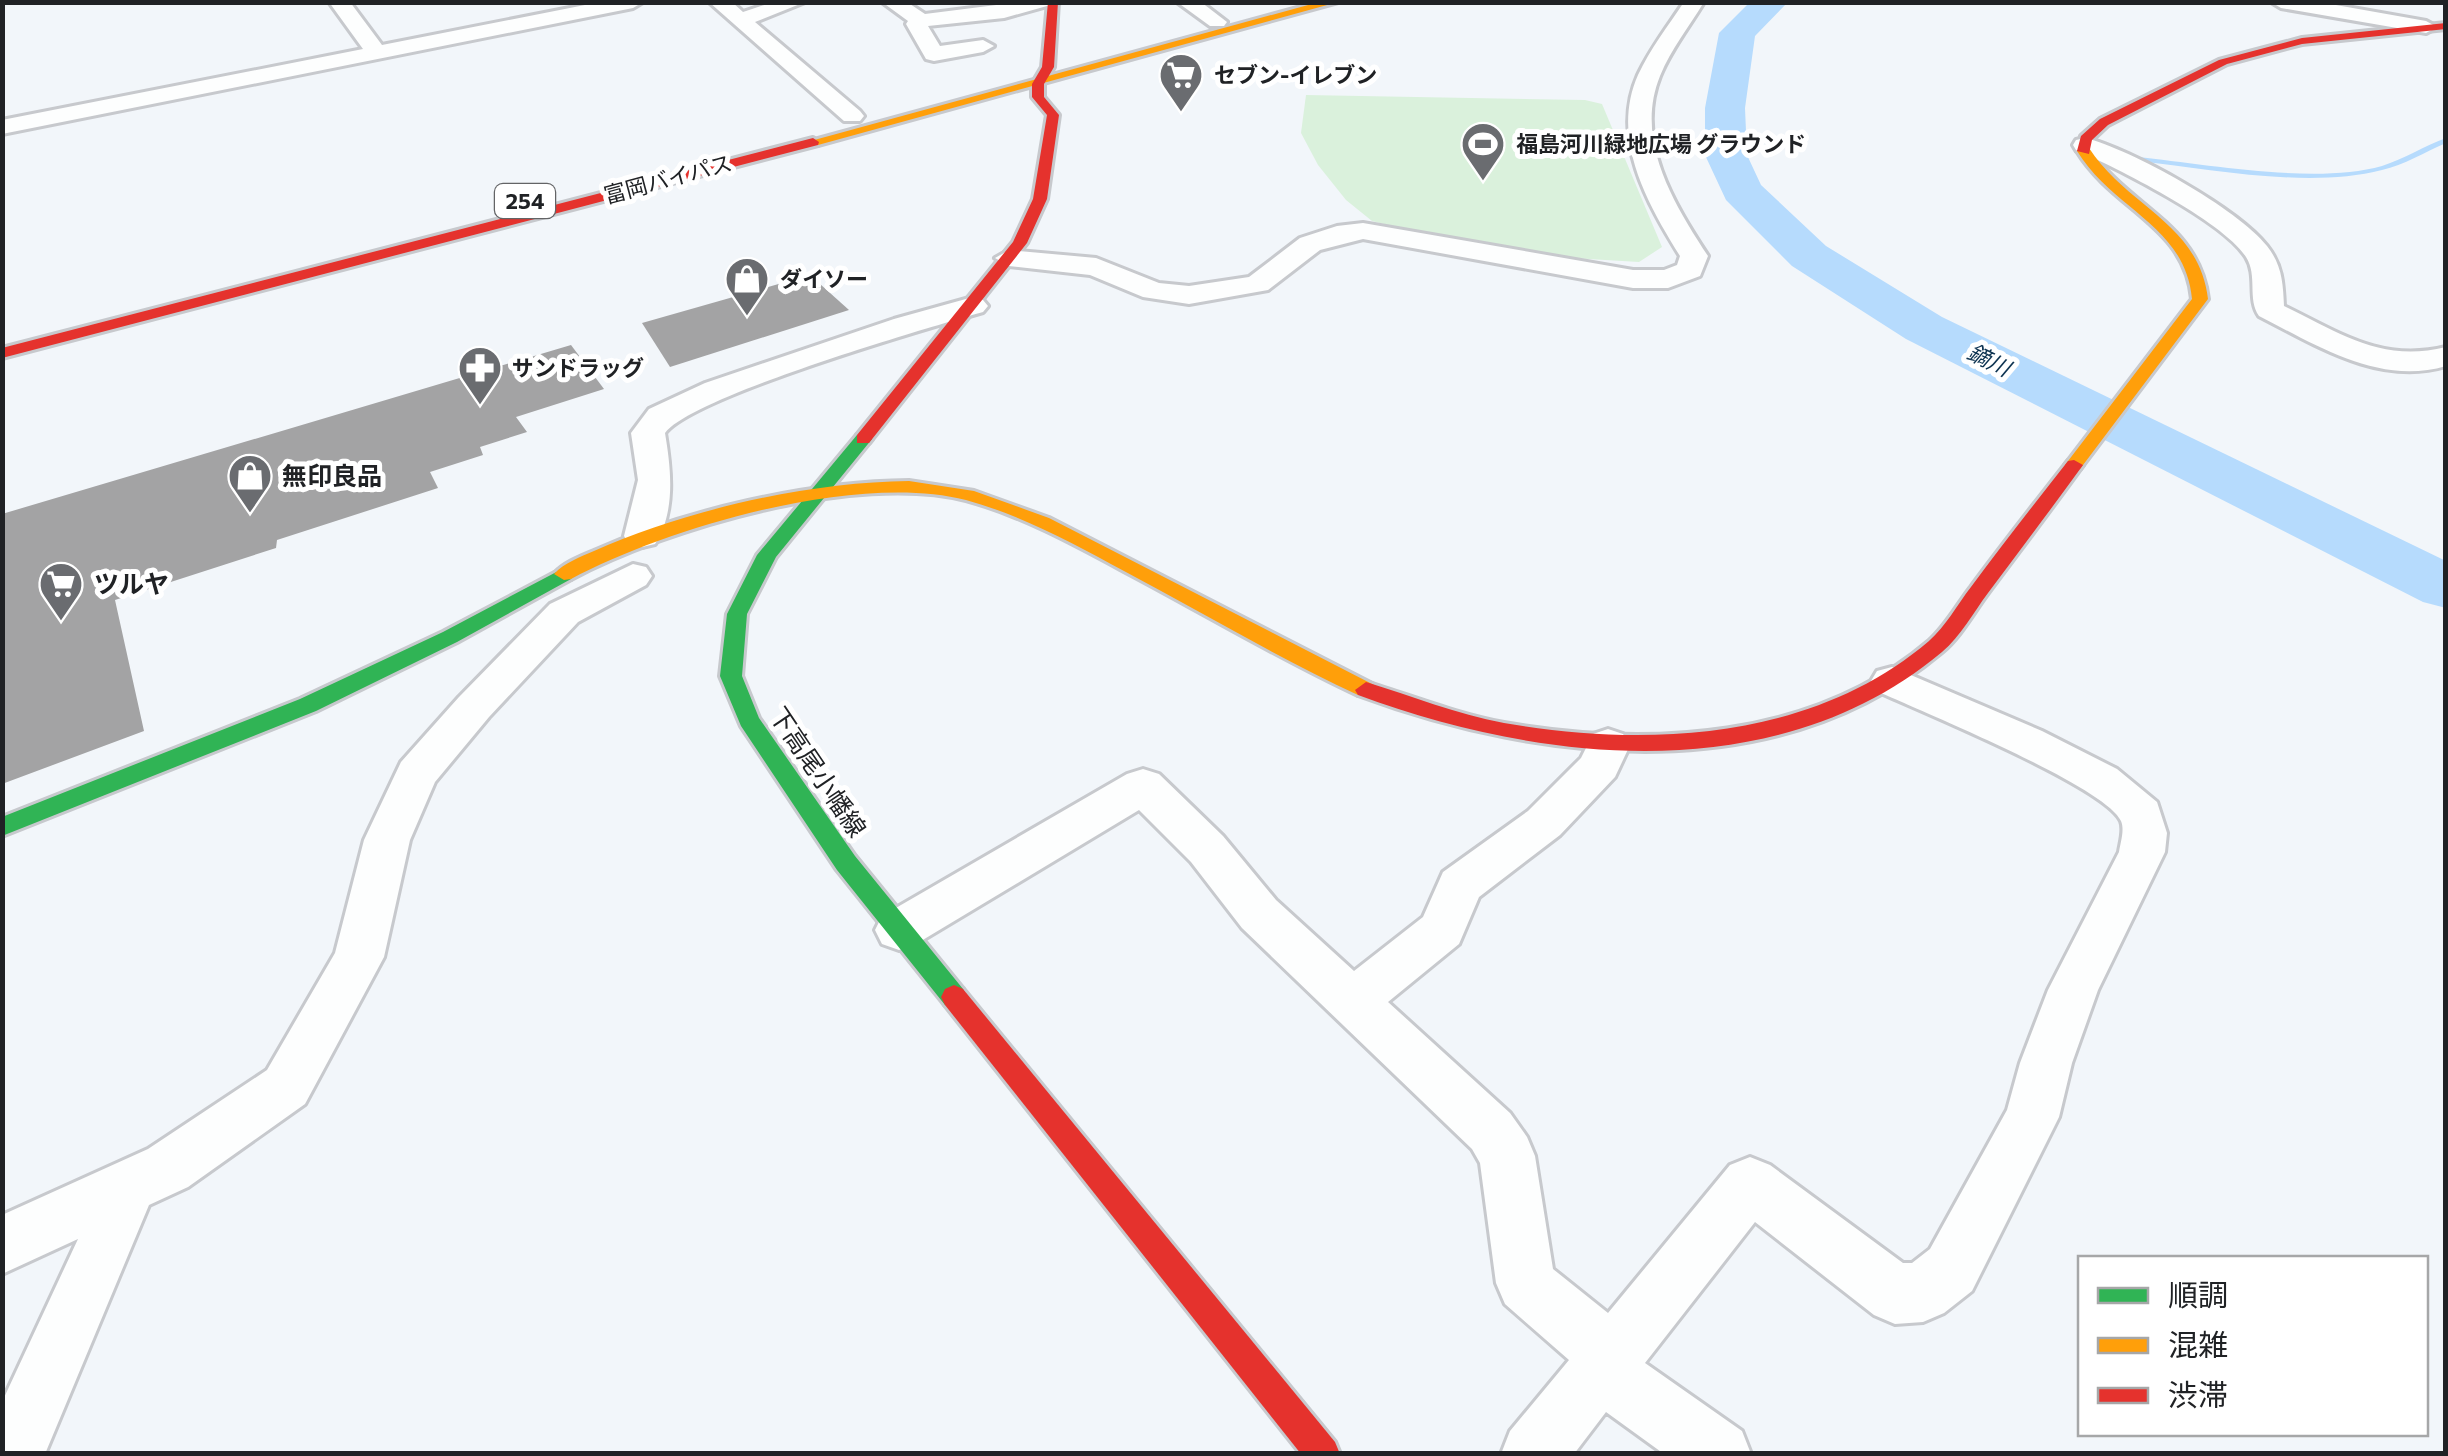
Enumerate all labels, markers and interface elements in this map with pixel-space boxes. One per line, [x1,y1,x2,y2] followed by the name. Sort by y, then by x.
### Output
[1158,52,1204,113] supermarket icon: セブン-イレブン
[1214,61,1377,88] place label: セブン-イレブン
[1460,121,1506,182] sports icon: 福島河川緑地広場 グラウンド
[1516,130,1806,157] place label: 福島河川緑地広場 グラウンド
[601,148,735,209] street label: 富岡バイパス
[495,184,555,218] road number: 254
[724,256,770,317] shop icon: ダイソー
[780,265,868,292] place label: ダイソー
[1964,338,2017,382] water label: 鏑川
[457,345,503,406] pharmacy icon: サンドラッグ
[512,354,644,381] place label: サンドラッグ
[227,453,273,514] shop icon: 無印良品
[282,460,382,490] place label: 無印良品
[38,561,84,622] supermarket icon: ツルヤ
[94,568,169,598] place label: ツルヤ
[764,701,873,842] street label: 下高尾小幡線
[2078,1256,2428,1436] legend
[2168,1275,2228,1312] text: 順調
[2168,1325,2228,1362] text: 混雑
[2168,1375,2228,1412] text: 渋滞

